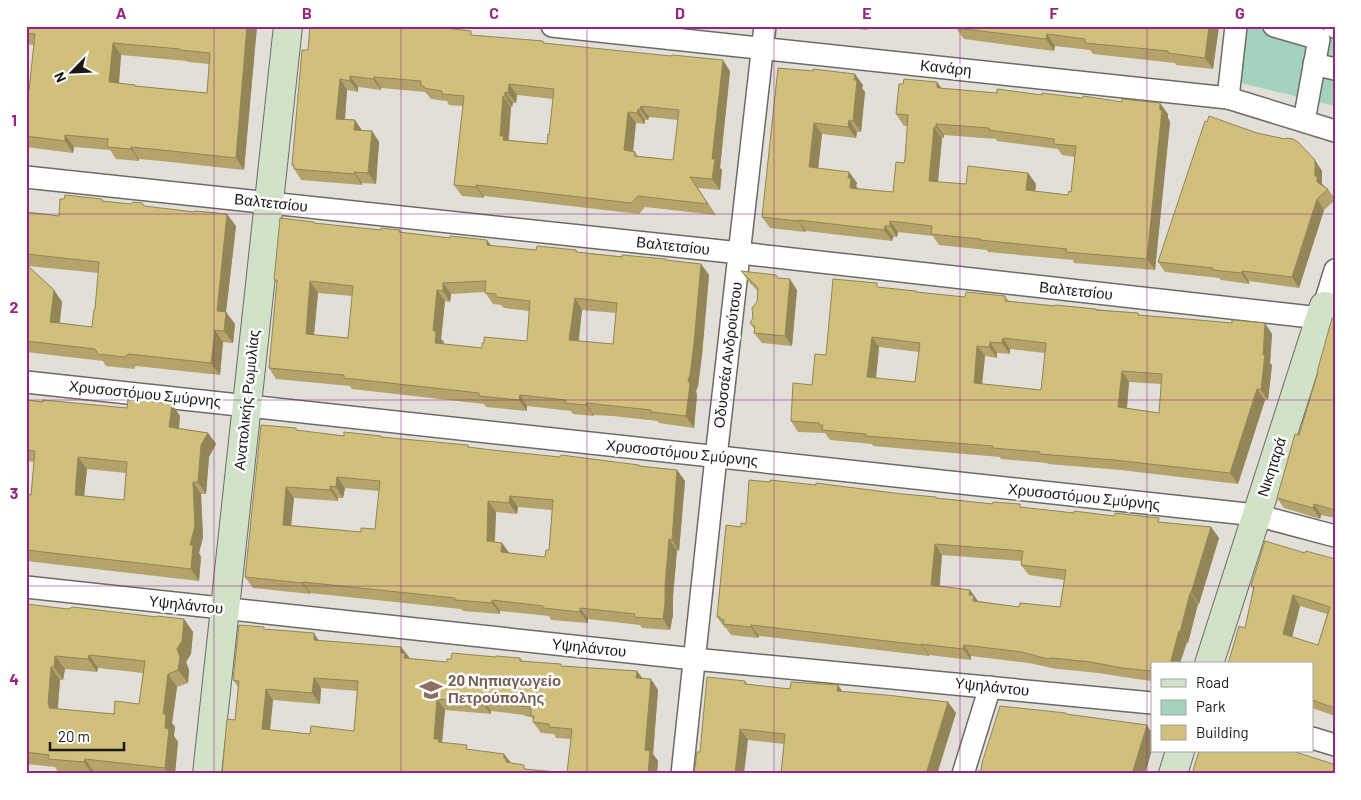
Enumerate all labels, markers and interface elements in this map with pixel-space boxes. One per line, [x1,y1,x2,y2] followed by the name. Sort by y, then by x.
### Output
[116,3,127,22] text: A
[302,3,312,22] text: B
[489,3,499,22] text: C
[675,3,685,22] text: D
[862,3,872,22] text: E
[1050,3,1059,22] text: F
[1235,3,1245,22] text: G
[48,48,98,98] north arrow
[920,55,973,79] street label: Κανάρη
[50,70,69,85] text: N
[11,110,17,129] text: 1
[234,189,309,215] street label: Βαλτετσίου
[636,232,711,258] street label: Βαλτετσίου
[1039,277,1114,303] street label: Βαλτετσίου
[709,281,745,429] street label: Οδυσσέα Ανδρούτσου
[10,297,19,316] text: 2
[230,329,262,471] street label: Ανατολικής Ρωμυλίας
[68,376,222,410] street label: Χρυσοστόμου Σμύρνης
[1253,434,1289,499] street label: Νικηταρά
[605,435,759,469] street label: Χρυσοστόμου Σμύρνης
[1007,479,1161,513] street label: Χρυσοστόμου Σμύρνης
[10,483,18,502] text: 3
[148,591,224,617] street label: Υψηλάντου
[551,634,627,660] street label: Υψηλάντου
[1151,662,1314,752] legend
[9,669,19,688] text: 4
[448,671,561,706] place label: 20 Νηπιαγωγείο Πετρούπολης
[954,673,1030,699] street label: Υψηλάντου
[1196,673,1229,691] text: Road
[418,677,444,703] school or university icon: 20 Νηπιαγωγείο Πετρούπολης
[1196,697,1226,715] text: Park
[50,720,124,752] scale bar
[1196,723,1249,741] text: Building
[58,727,90,745] text: 20 m

